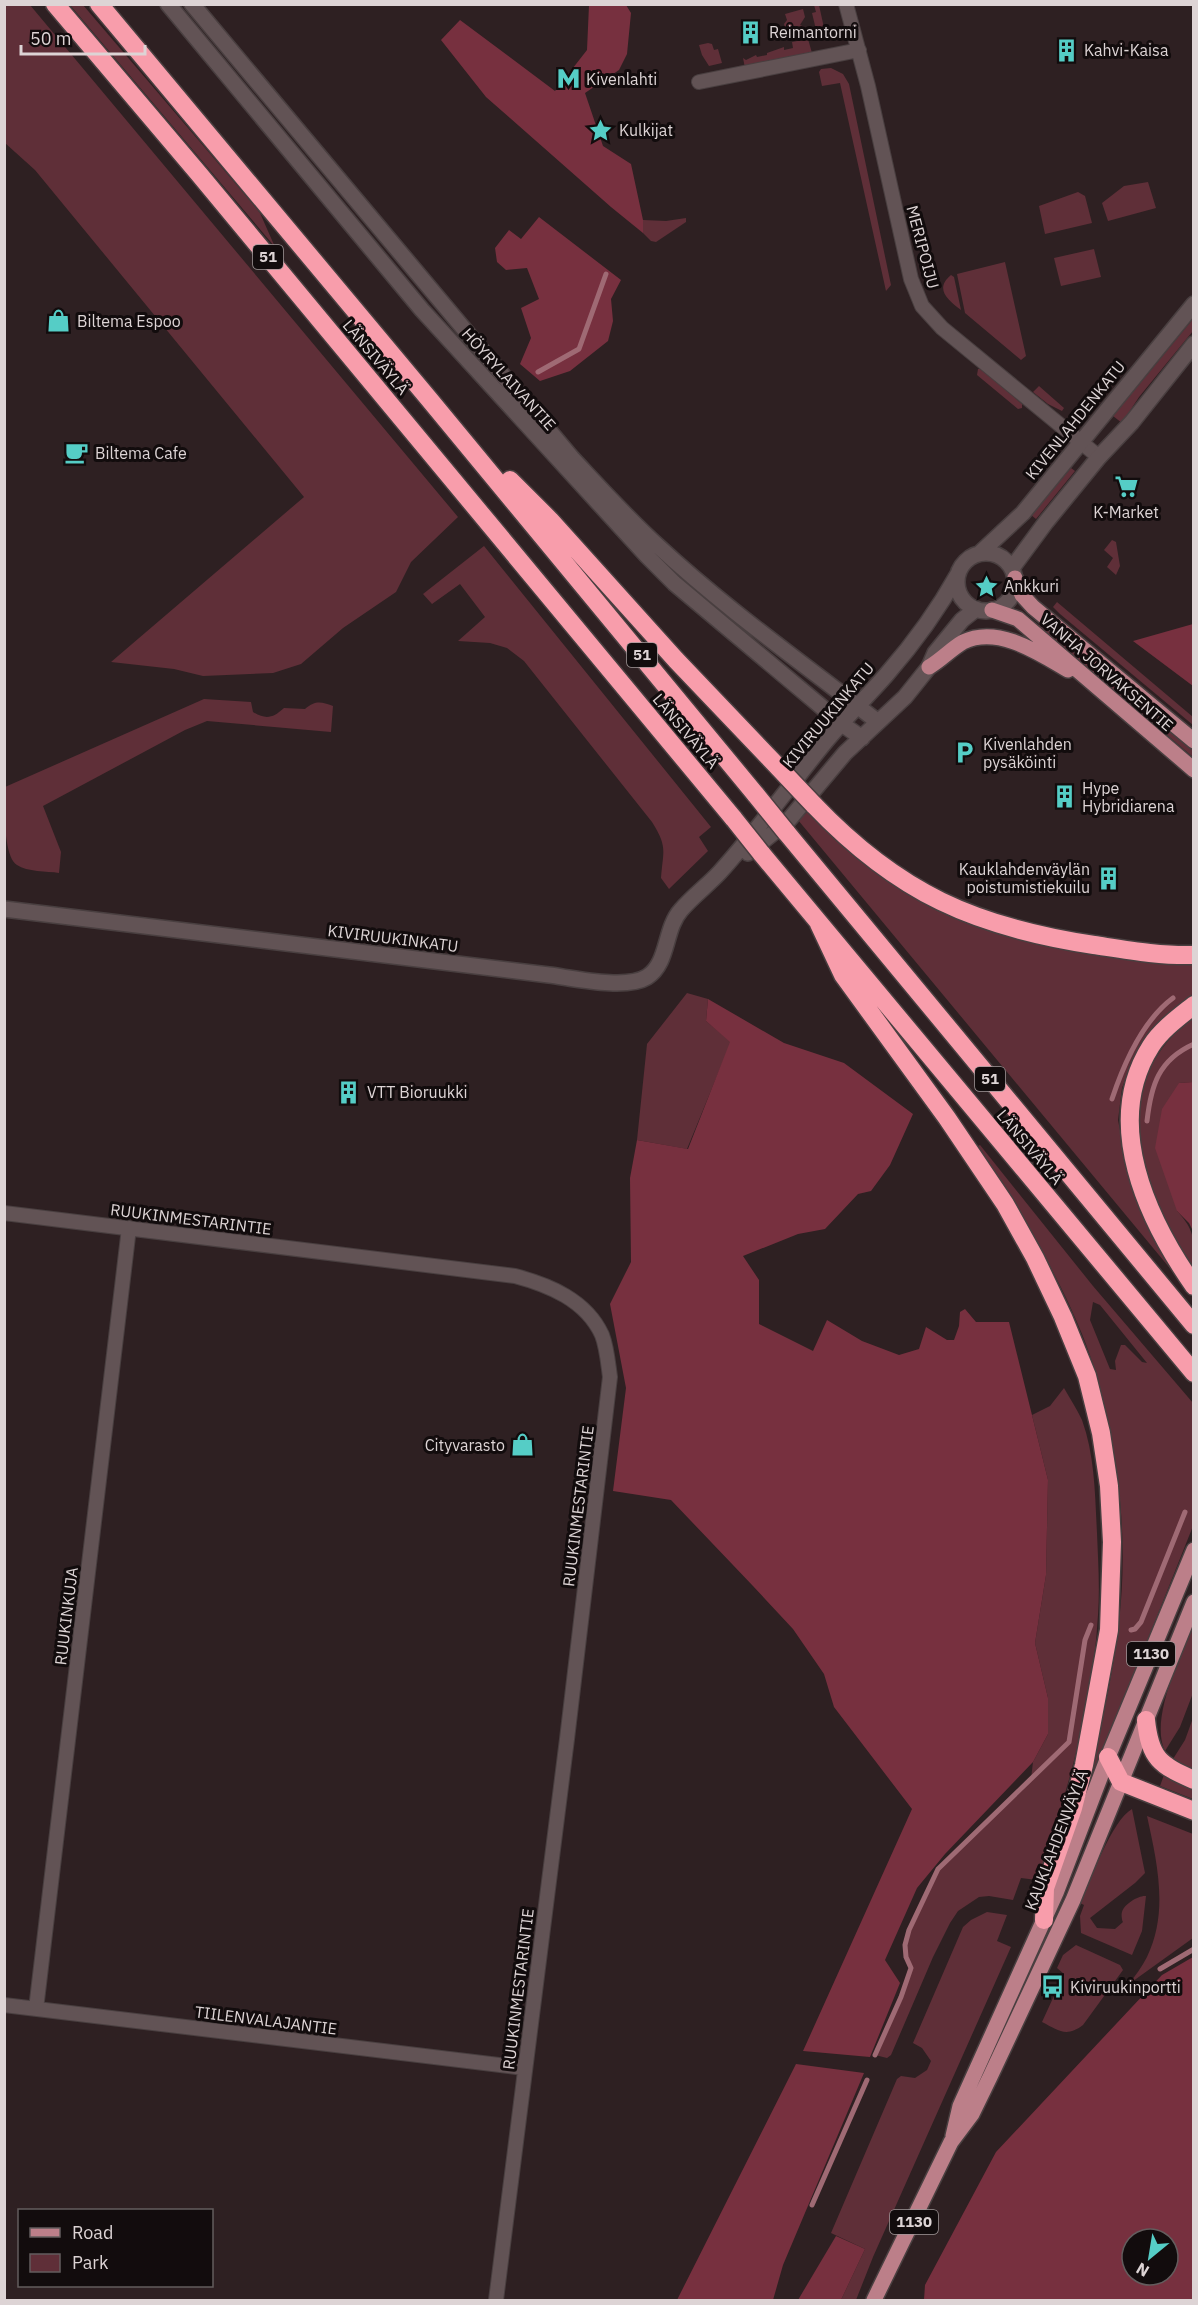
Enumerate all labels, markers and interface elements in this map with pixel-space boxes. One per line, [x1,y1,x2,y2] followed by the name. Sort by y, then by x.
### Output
[21,18,146,56] scale bar
[738,19,764,45] building icon: Reimantorni
[769,22,857,42] place label: Reimantorni
[30,27,72,50] text: 50 m
[1053,37,1079,63] building icon: Kahvi-Kaisa
[1084,40,1169,60] place label: Kahvi-Kaisa
[555,66,581,92] metro station icon: Kivenlahti
[586,69,657,89] place label: Kivenlahti
[588,117,614,143] place icon: Kulkijat
[619,120,673,140] place label: Kulkijat
[902,203,944,291] street label: MERIPOIJU
[253,245,283,269] road number: 51
[46,308,72,334] shop icon: Biltema Espoo
[77,311,181,331] place label: Biltema Espoo
[339,315,413,399] street label: LÄNSIVÄYLÄ
[458,324,560,434] street label: HÖYRYLAIVANTIE
[1021,356,1129,484] street label: KIVENLAHDENKATU
[64,440,90,466] cafe icon: Biltema Cafe
[95,443,187,463] place label: Biltema Cafe
[1113,474,1139,500] supermarket icon: K-Market
[1093,502,1159,522] place label: K-Market
[973,573,999,599] place icon: Ankkuri
[1004,576,1059,596] place label: Ankkuri
[1036,609,1178,735] street label: VANHA JORVAKSENTIE
[627,643,657,667] road number: 51
[778,658,878,772] street label: KIVIRUUKINKATU
[649,689,723,773] street label: LÄNSIVÄYLÄ
[983,734,1072,772] place label: Kivenlahden pysäköinti
[952,740,978,766] parking icon: Kivenlahden pysäköinti
[1082,778,1175,816] place label: Hype Hybridiarena
[1051,784,1077,810] building icon: Hype Hybridiarena
[959,859,1090,897] place label: Kauklahdenväylän poistumistiekuilu
[1095,865,1121,891] building icon: Kauklahdenväylän poistumistiekuilu
[326,920,460,956] street label: KIVIRUUKINKATU
[975,1067,1005,1091] road number: 51
[336,1079,362,1105] building icon: VTT Bioruukki
[367,1082,468,1102] place label: VTT Bioruukki
[993,1105,1067,1189] street label: LÄNSIVÄYLÄ
[109,1199,273,1239] street label: RUUKINMESTARINTIE
[558,1424,598,1588] street label: RUUKINMESTARINTIE
[510,1432,536,1458] shop icon: Cityvarasto
[425,1435,505,1455] place label: Cityvarasto
[50,1566,82,1666] street label: RUUKINKUJA
[1127,1642,1175,1666] road number: 1130
[1020,1767,1092,1913] street label: KAUKLAHDENVÄYLÄ
[498,1907,538,2071] street label: RUUKINMESTARINTIE
[1039,1974,1065,2000] bus stop icon: Kiviruukinportti
[1070,1977,1181,1997] place label: Kiviruukinportti
[194,2001,338,2039] street label: TIILENVALAJANTIE
[18,2209,213,2287] legend
[890,2210,938,2234] road number: 1130
[72,2221,113,2244] text: Road
[1120,2227,1180,2287] north arrow
[72,2251,109,2274] text: Park
[1132,2258,1153,2282] text: N

